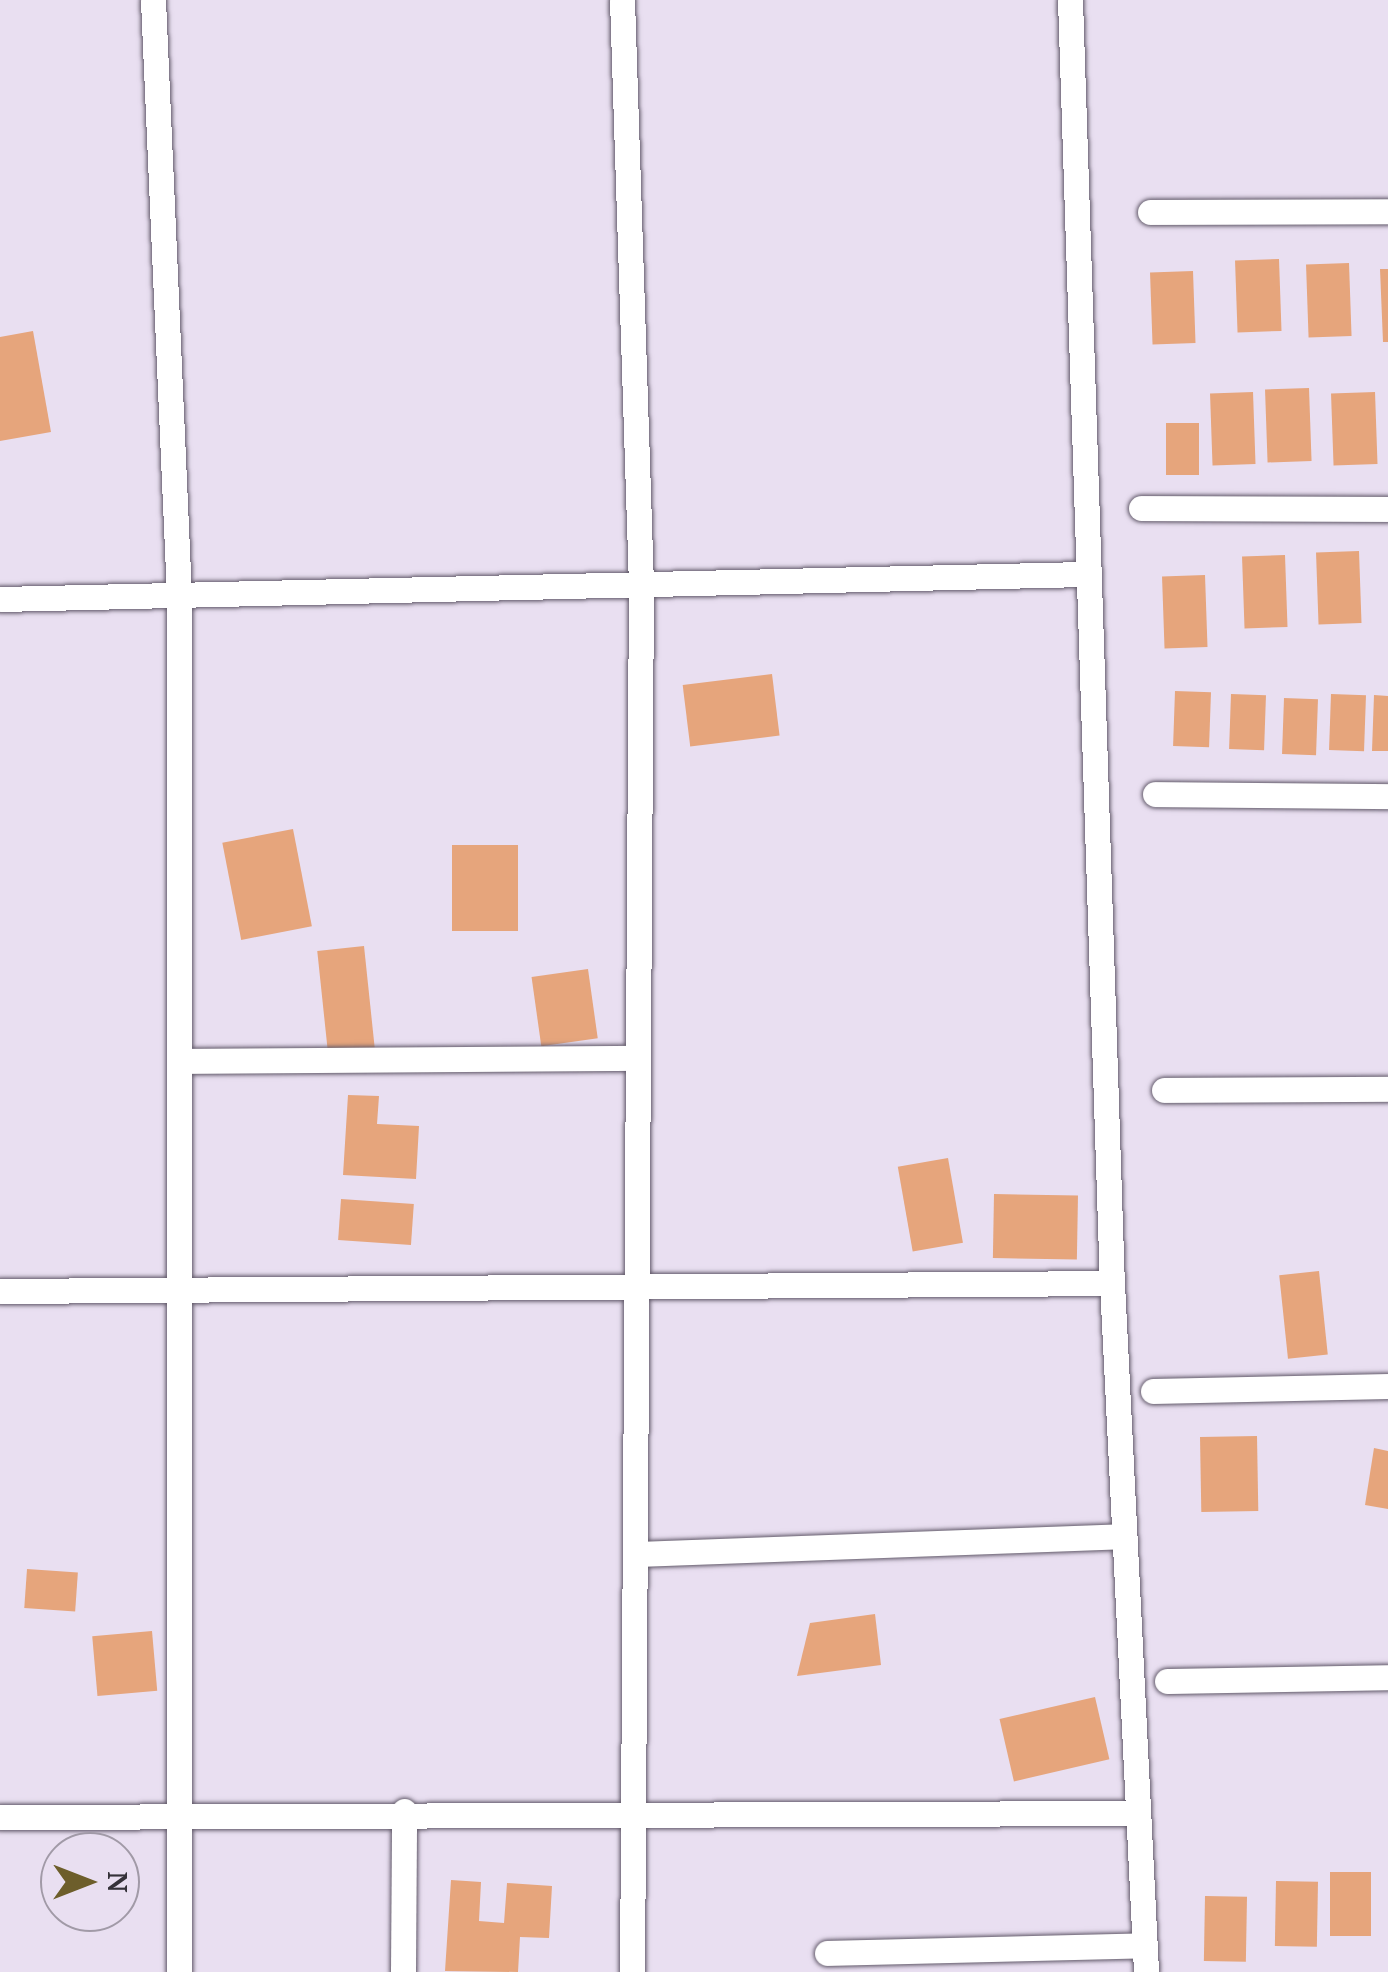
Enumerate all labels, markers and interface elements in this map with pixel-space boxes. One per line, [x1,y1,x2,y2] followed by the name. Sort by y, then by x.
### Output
[40,1832,140,1932] north arrow
[100,1871,137,1893] text: N

